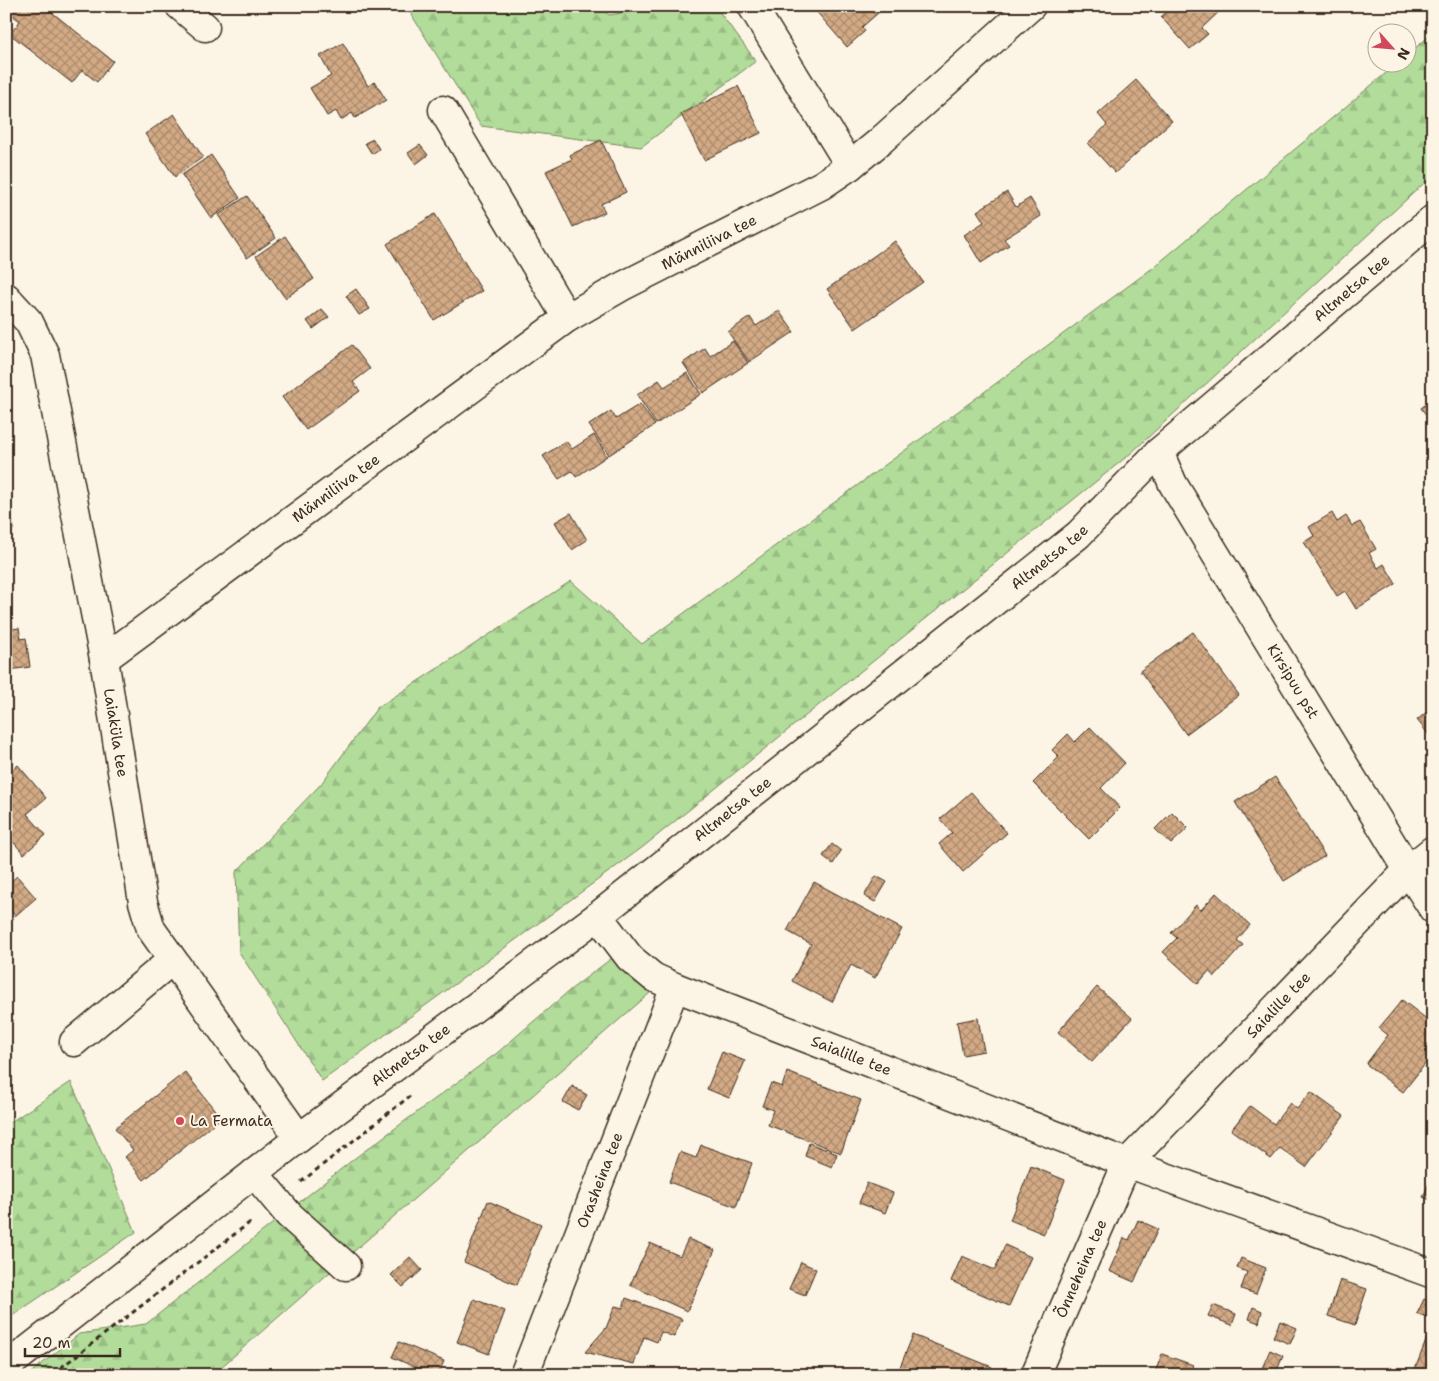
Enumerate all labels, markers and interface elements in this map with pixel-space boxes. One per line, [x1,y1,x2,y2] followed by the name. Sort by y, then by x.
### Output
[1366,22,1416,72] north arrow
[1393,45,1414,63] text: N
[658,210,760,275] street label: Männiliiva tee
[1309,250,1394,326] street label: Altmetsa tee
[288,449,384,527] street label: Männiliiva tee
[1007,520,1093,594] street label: Altmetsa tee
[1263,640,1324,722] street label: Kirsipuu pst
[99,687,133,779] street label: Laiaküla tee
[690,772,776,846] street label: Altmetsa tee
[1242,967,1315,1043] street label: Saialille tee
[367,1019,454,1091] street label: Altmetsa tee
[808,1031,894,1080] street label: Saialille tee
[190,1111,273,1131] place label: La Fermata
[174,1115,186,1127] marker: La Fermata
[572,1129,628,1231] street label: Orasheina tee
[1049,1216,1111,1321] street label: Õnneheina tee
[25,1326,120,1358] scale bar
[32,1333,71,1353] text: 20 m

